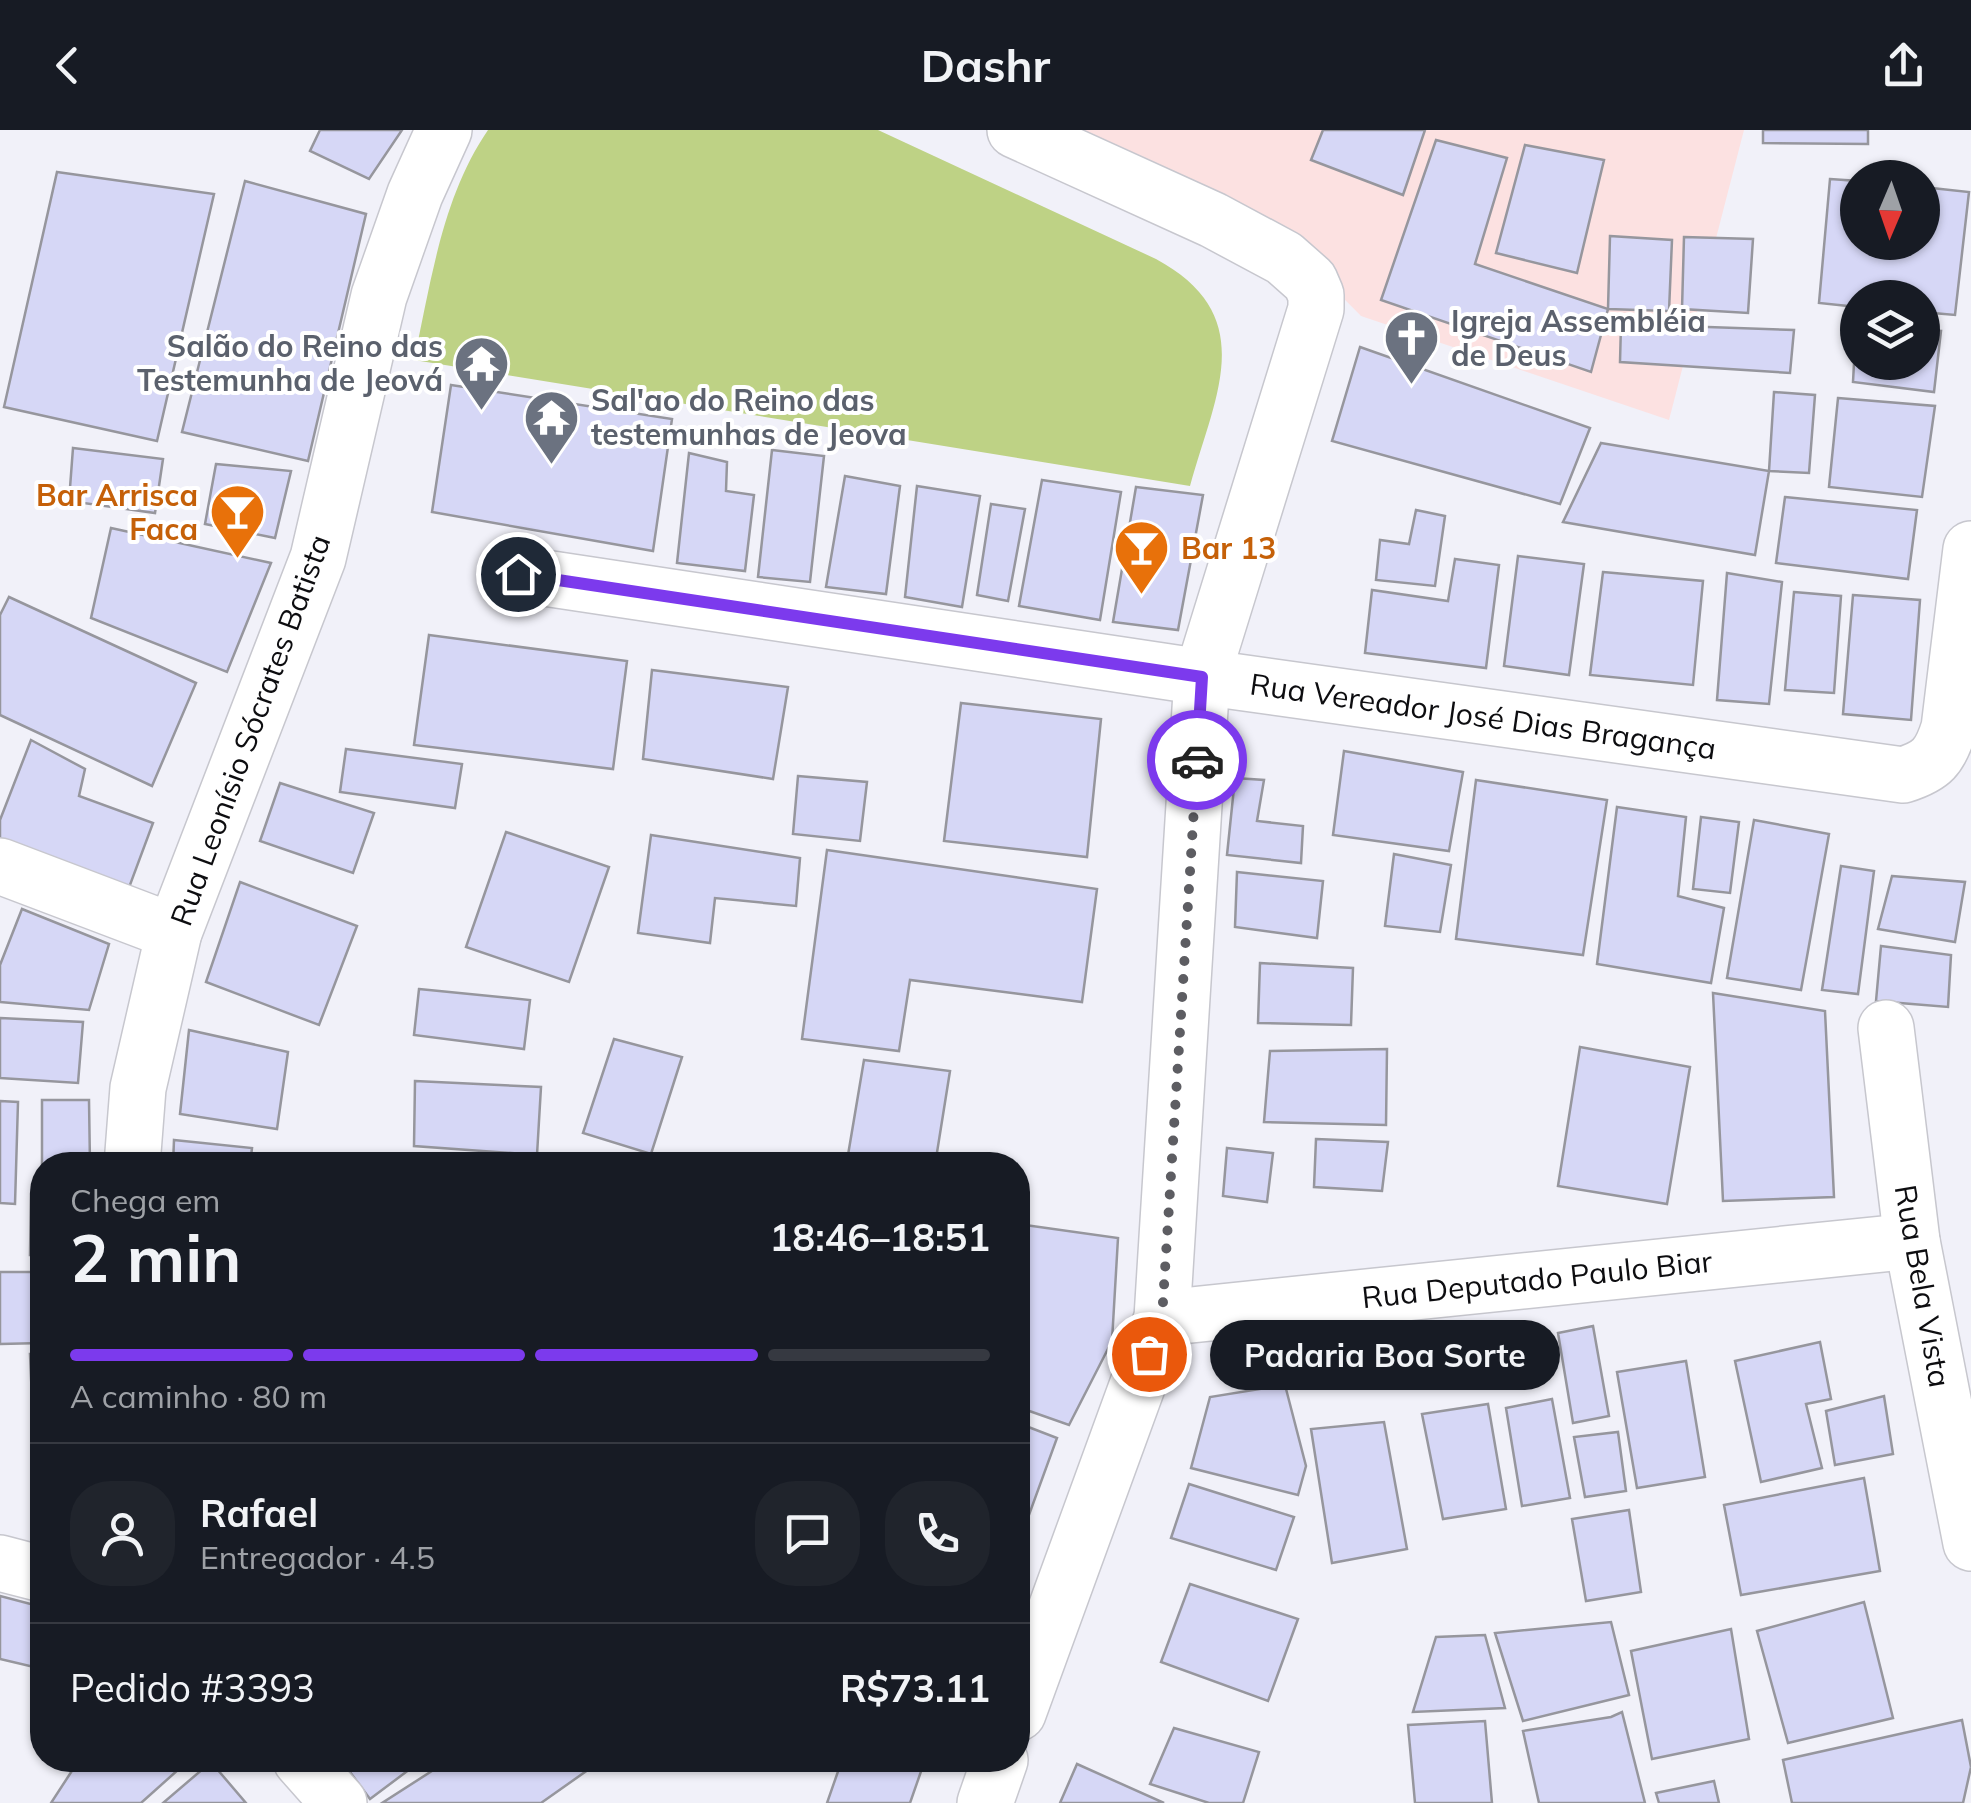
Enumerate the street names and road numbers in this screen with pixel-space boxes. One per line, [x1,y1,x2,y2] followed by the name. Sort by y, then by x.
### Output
[161,529,339,931] street label: Rua Leonísio Sócrates Batista
[1248,664,1718,768] street label: Rua Vereador José Dias Bragança
[1886,1182,1960,1390] street label: Rua Bela Vista
[1360,1242,1714,1316] street label: Rua Deputado Paulo Biar

